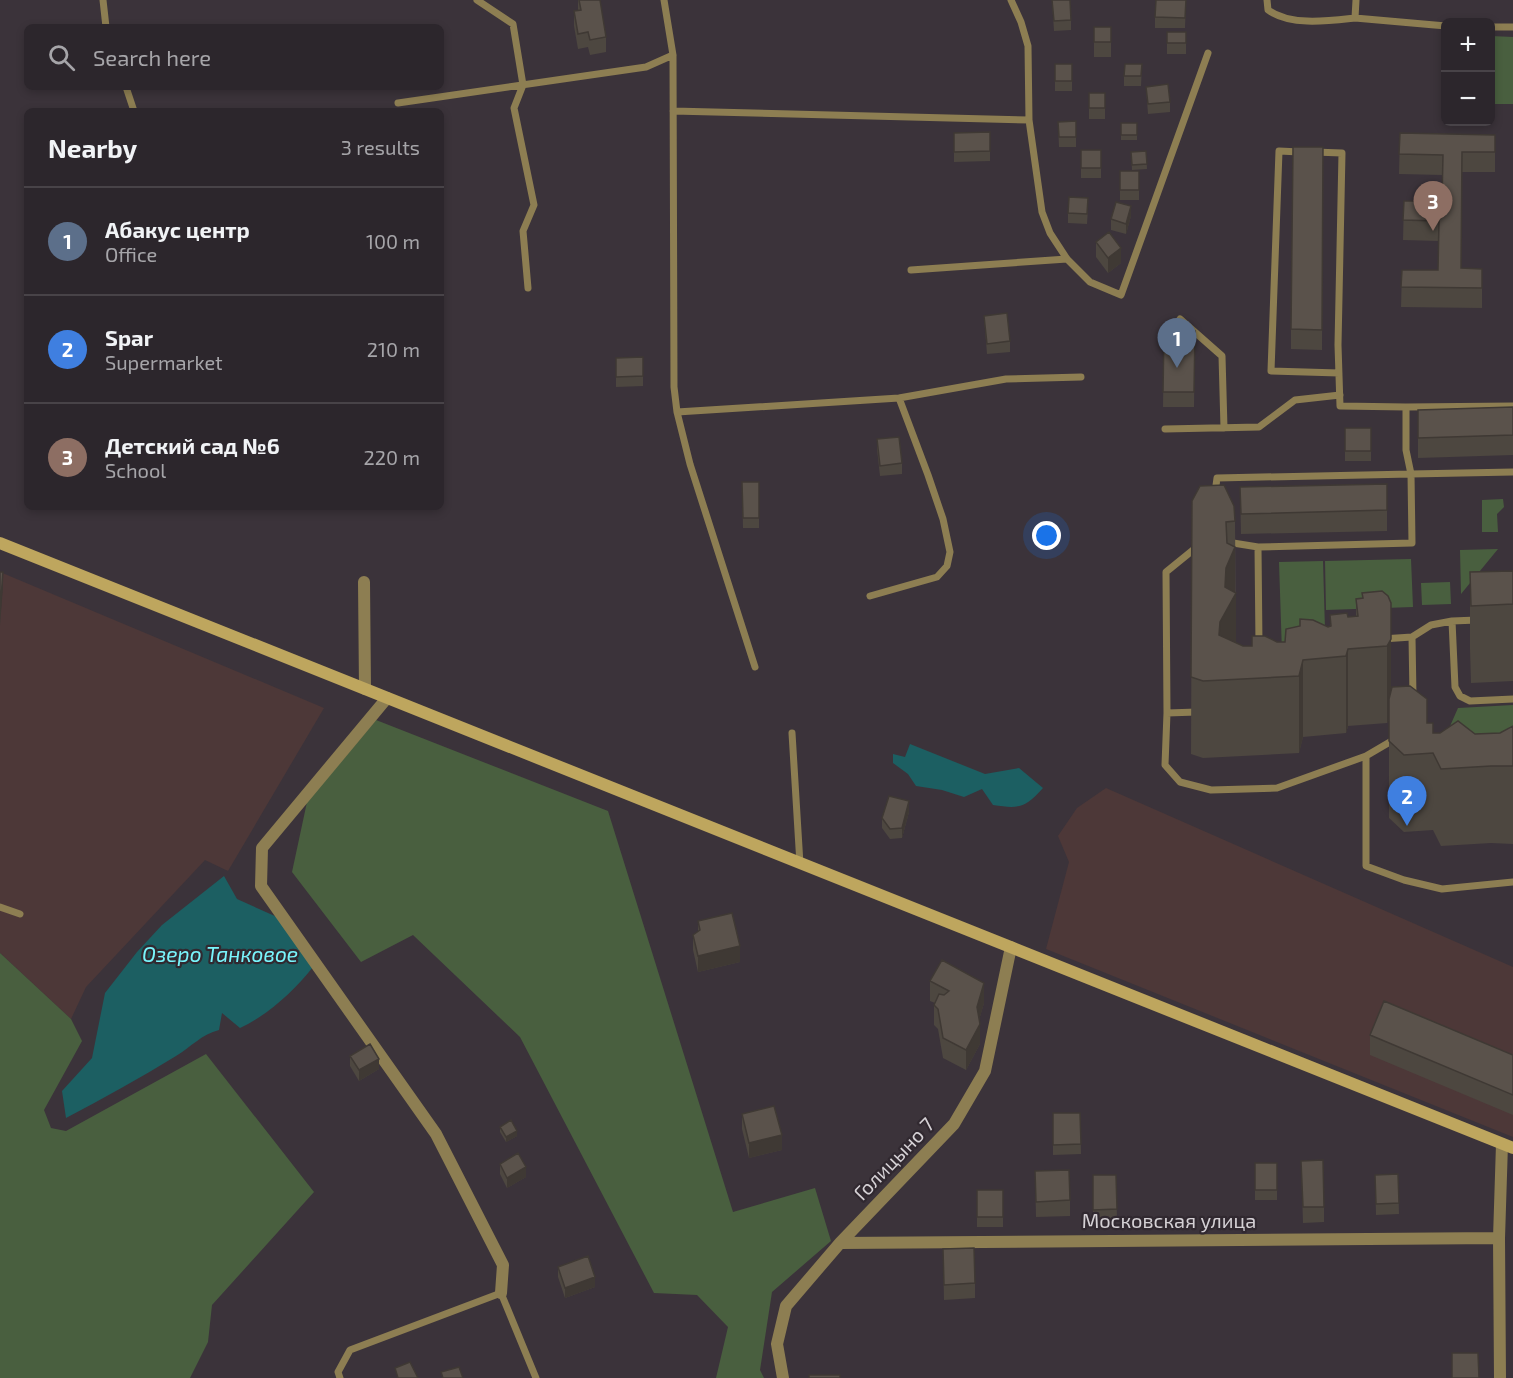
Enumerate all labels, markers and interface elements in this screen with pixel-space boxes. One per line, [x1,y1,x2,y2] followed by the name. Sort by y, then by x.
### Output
[1441,18,1495,126] map controls
[1441,18,1495,72] button: +
[24,24,444,90] search box
[45,41,78,74] icon: search
[93,44,211,70] text: Search here
[1441,72,1495,126] button: −
[48,132,137,163] text: Nearby
[341,135,420,159] text: 3 results
[1414,182,1452,231] pin: 3
[105,216,250,242] text: Абакус центр
[63,229,72,253] text: 1
[366,229,420,253] text: 100 m
[105,242,157,266] text: Office
[1158,318,1196,368] pin: 1
[105,324,153,350] text: Spar
[62,337,73,361] text: 2
[367,337,420,361] text: 210 m
[105,350,223,374] text: Supermarket
[105,432,280,458] text: Детский сад №6
[62,445,73,469] text: 3
[363,445,420,469] text: 220 m
[105,458,166,482] text: School
[1032,521,1061,550] your location
[1388,776,1426,826] pin: 2
[142,941,298,966] water label: Озеро Танковое
[848,1112,939,1205] street label: Голицыно 7
[1082,1208,1256,1233] street label: Московская улица

